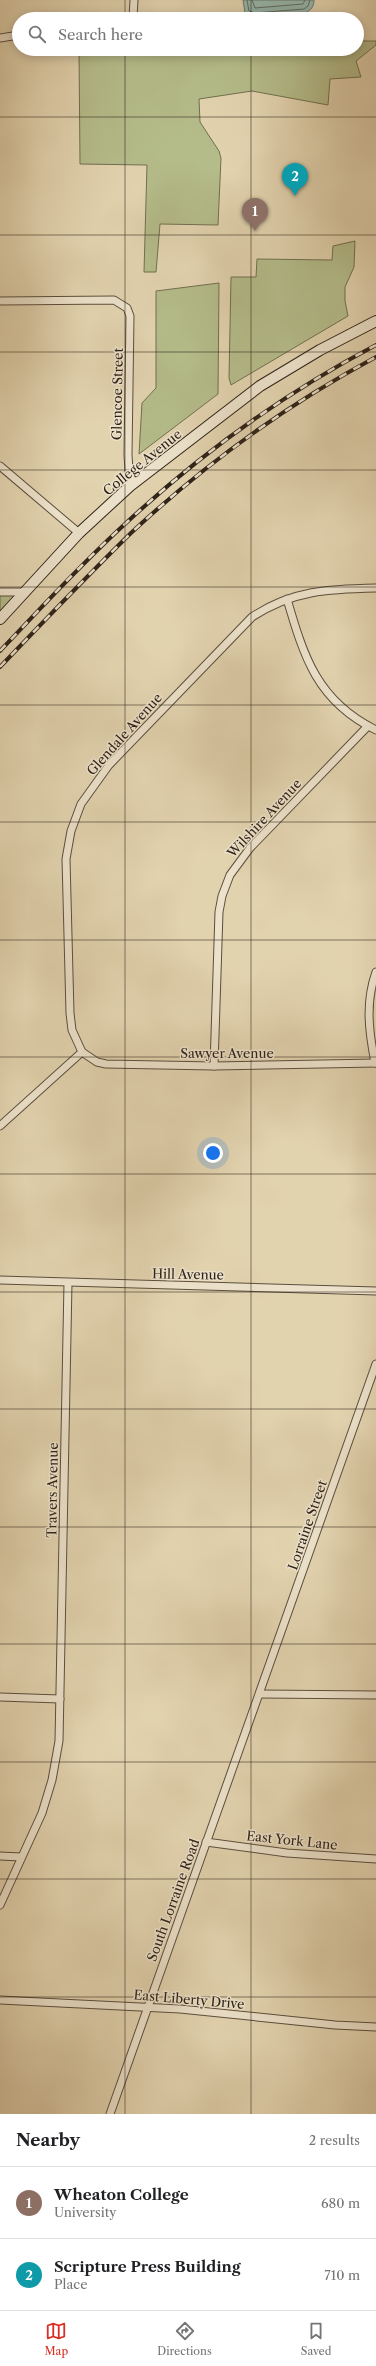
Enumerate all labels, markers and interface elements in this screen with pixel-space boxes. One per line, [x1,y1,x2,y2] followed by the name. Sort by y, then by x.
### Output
[12,12,364,56] search box
[26,23,48,45] icon: search
[58,25,143,44] text: Search here
[282,163,308,196] pin: 2
[242,198,268,231] pin: 1
[108,347,126,440] street label: Glencoe Street
[100,426,184,498] street label: College Avenue
[83,690,165,778] street label: Glendale Avenue
[223,775,304,861] street label: Wilshire Avenue
[180,1045,274,1061] street label: Sawyer Avenue
[203,1143,223,1163] your location
[152,1265,224,1283] street label: Hill Avenue
[43,1442,61,1538] street label: Travers Avenue
[284,1478,330,1572] street label: Lorraine Street
[246,1827,338,1853] street label: East York Lane
[143,1836,203,1963] street label: South Lorraine Road
[133,1986,245,2012] street label: East Liberty Drive
[16,2130,80,2150] text: Nearby
[309,2132,360,2148] text: 2 results
[54,2185,189,2204] text: Wheaton College
[26,2195,32,2211] text: 1
[321,2195,360,2211] text: 680 m
[54,2204,117,2220] text: University
[54,2257,241,2276] text: Scripture Press Building
[25,2267,33,2283] text: 2
[324,2267,360,2283] text: 710 m
[54,2276,87,2292] text: Place
[45,2320,68,2358] tab: Map
[157,2320,212,2358] tab: Directions
[301,2320,331,2358] tab: Saved

